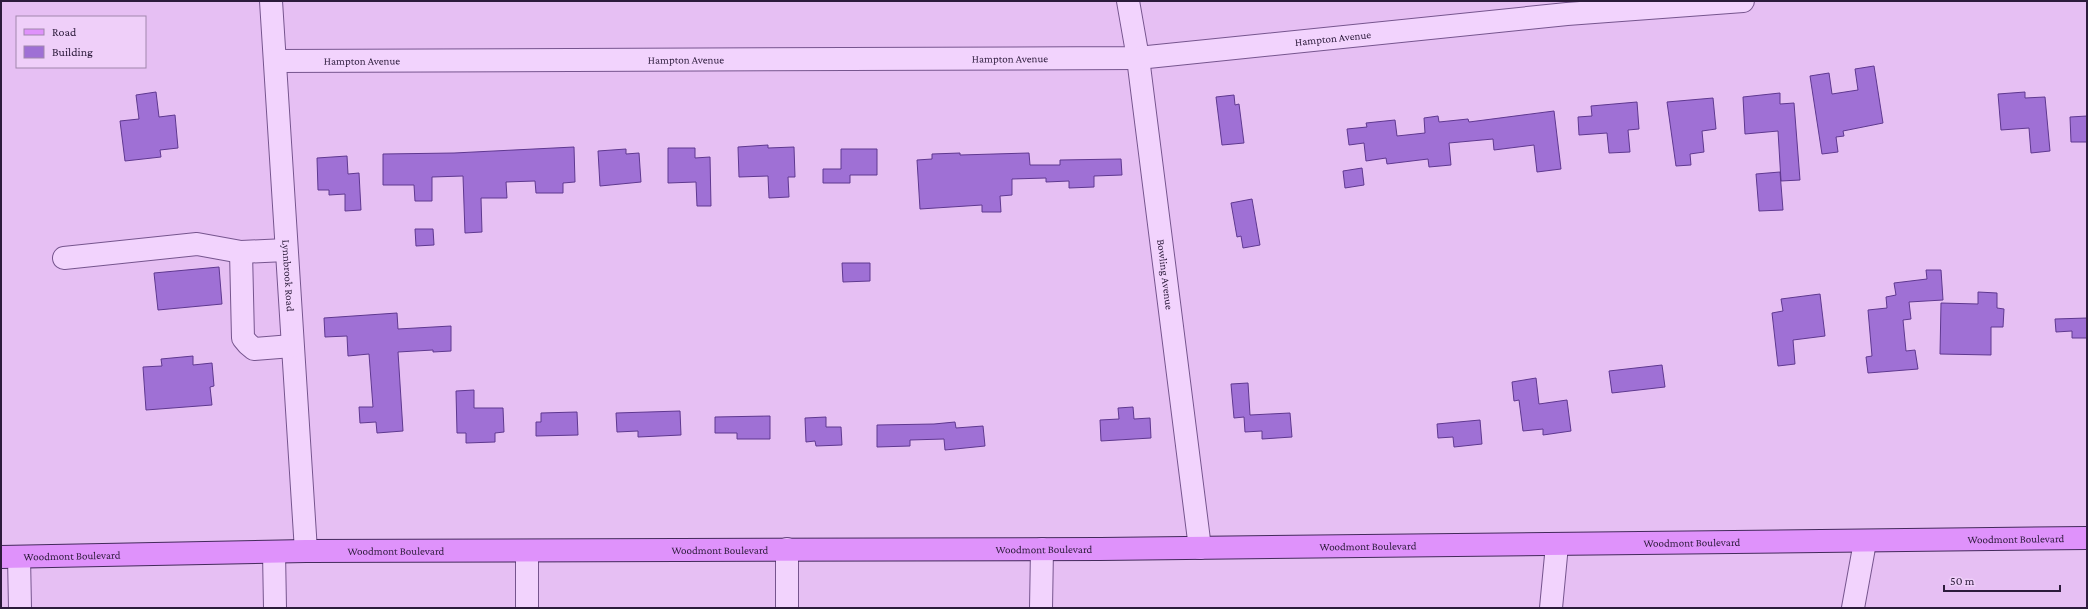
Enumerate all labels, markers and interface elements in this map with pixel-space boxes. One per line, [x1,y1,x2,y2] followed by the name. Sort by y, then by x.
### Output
[16,16,146,68] legend
[52,25,77,39] text: Road
[1294,28,1372,48] street label: Hampton Avenue
[52,45,93,59] text: Building
[972,52,1048,66] street label: Hampton Avenue
[648,53,724,67] street label: Hampton Avenue
[324,55,400,68] street label: Hampton Avenue
[1155,238,1176,311] street label: Bowling Avenue
[279,239,297,312] street label: Lynnbrook Road
[1967,532,2065,545] street label: Woodmont Boulevard
[1643,536,1741,549] street label: Woodmont Boulevard
[1319,539,1417,553] street label: Woodmont Boulevard
[995,543,1093,555] street label: Woodmont Boulevard
[671,544,769,556] street label: Woodmont Boulevard
[347,545,445,557] street label: Woodmont Boulevard
[23,549,121,563] street label: Woodmont Boulevard
[1944,567,2060,593] scale bar
[1950,574,1975,588] text: 50 m

